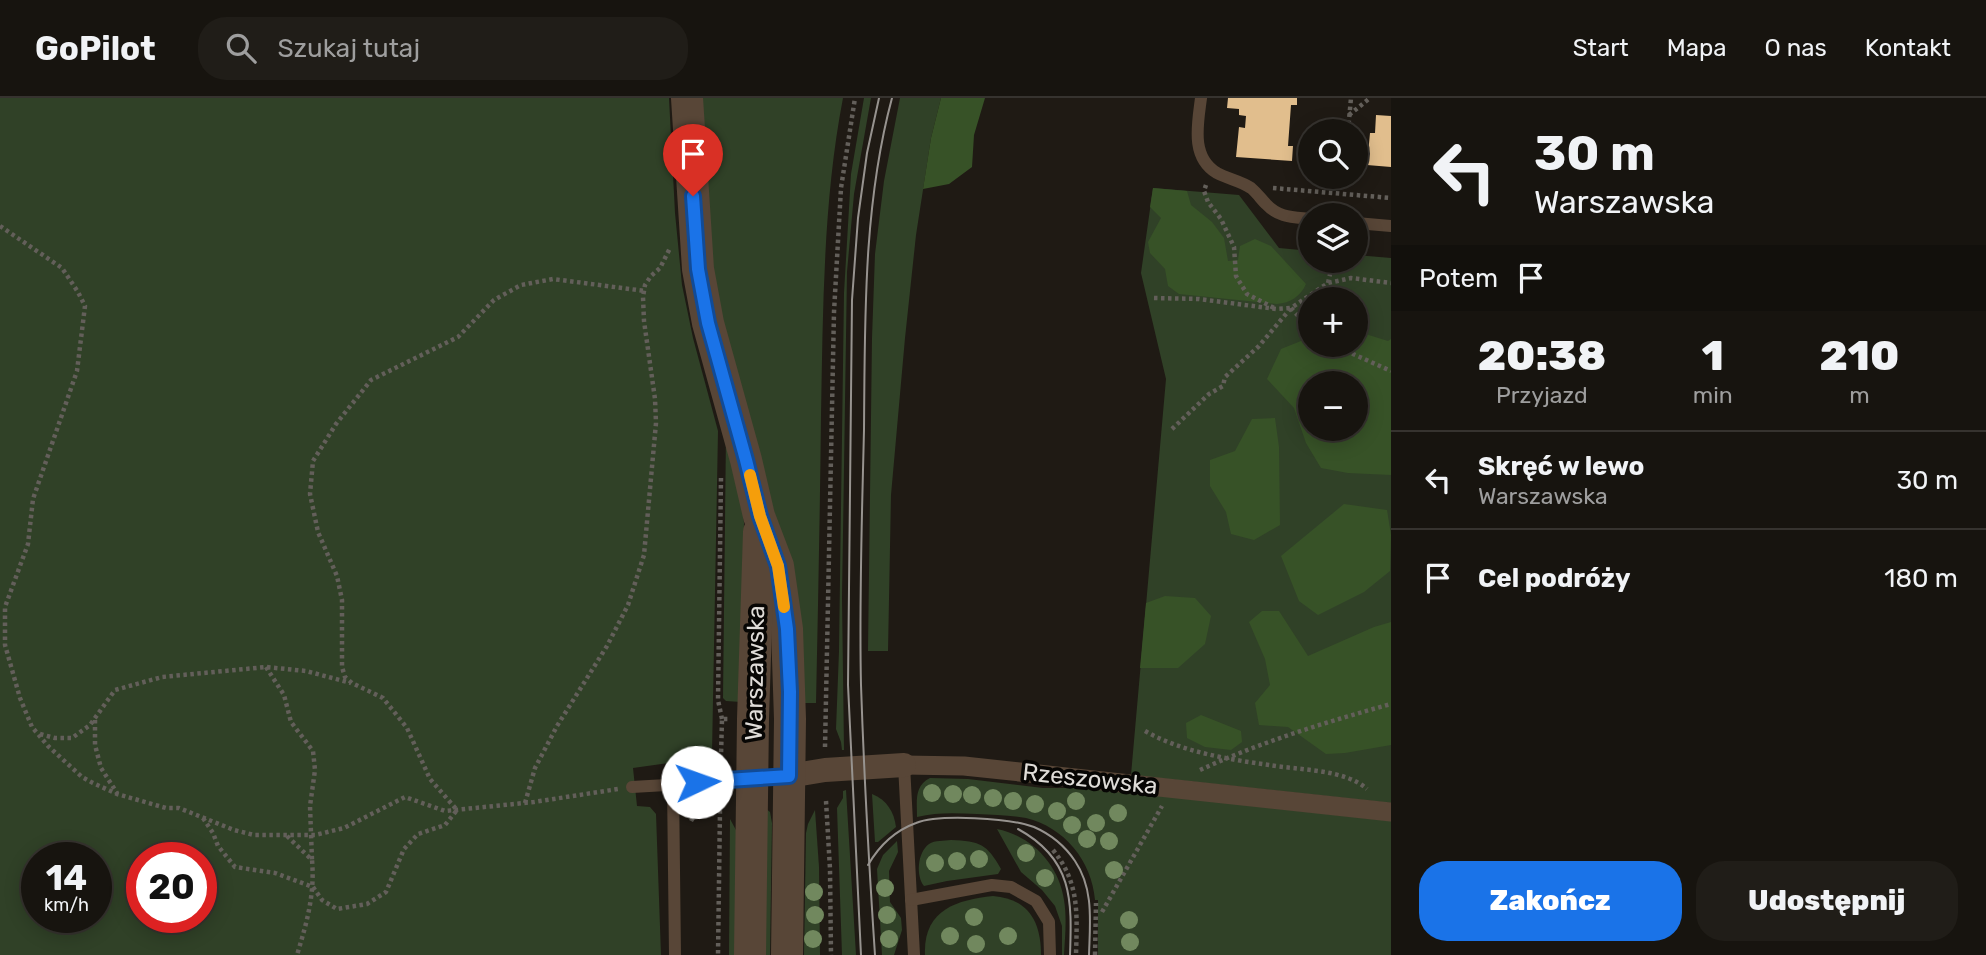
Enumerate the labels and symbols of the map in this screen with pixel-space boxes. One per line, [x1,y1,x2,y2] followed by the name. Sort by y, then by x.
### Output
[663,124,723,196] pin
[740,605,770,741] street label: Warszawska
[660,745,734,819] position arrow
[1021,758,1159,800] street label: Rzeszowska
[126,842,217,933] speed limit sign: 20

